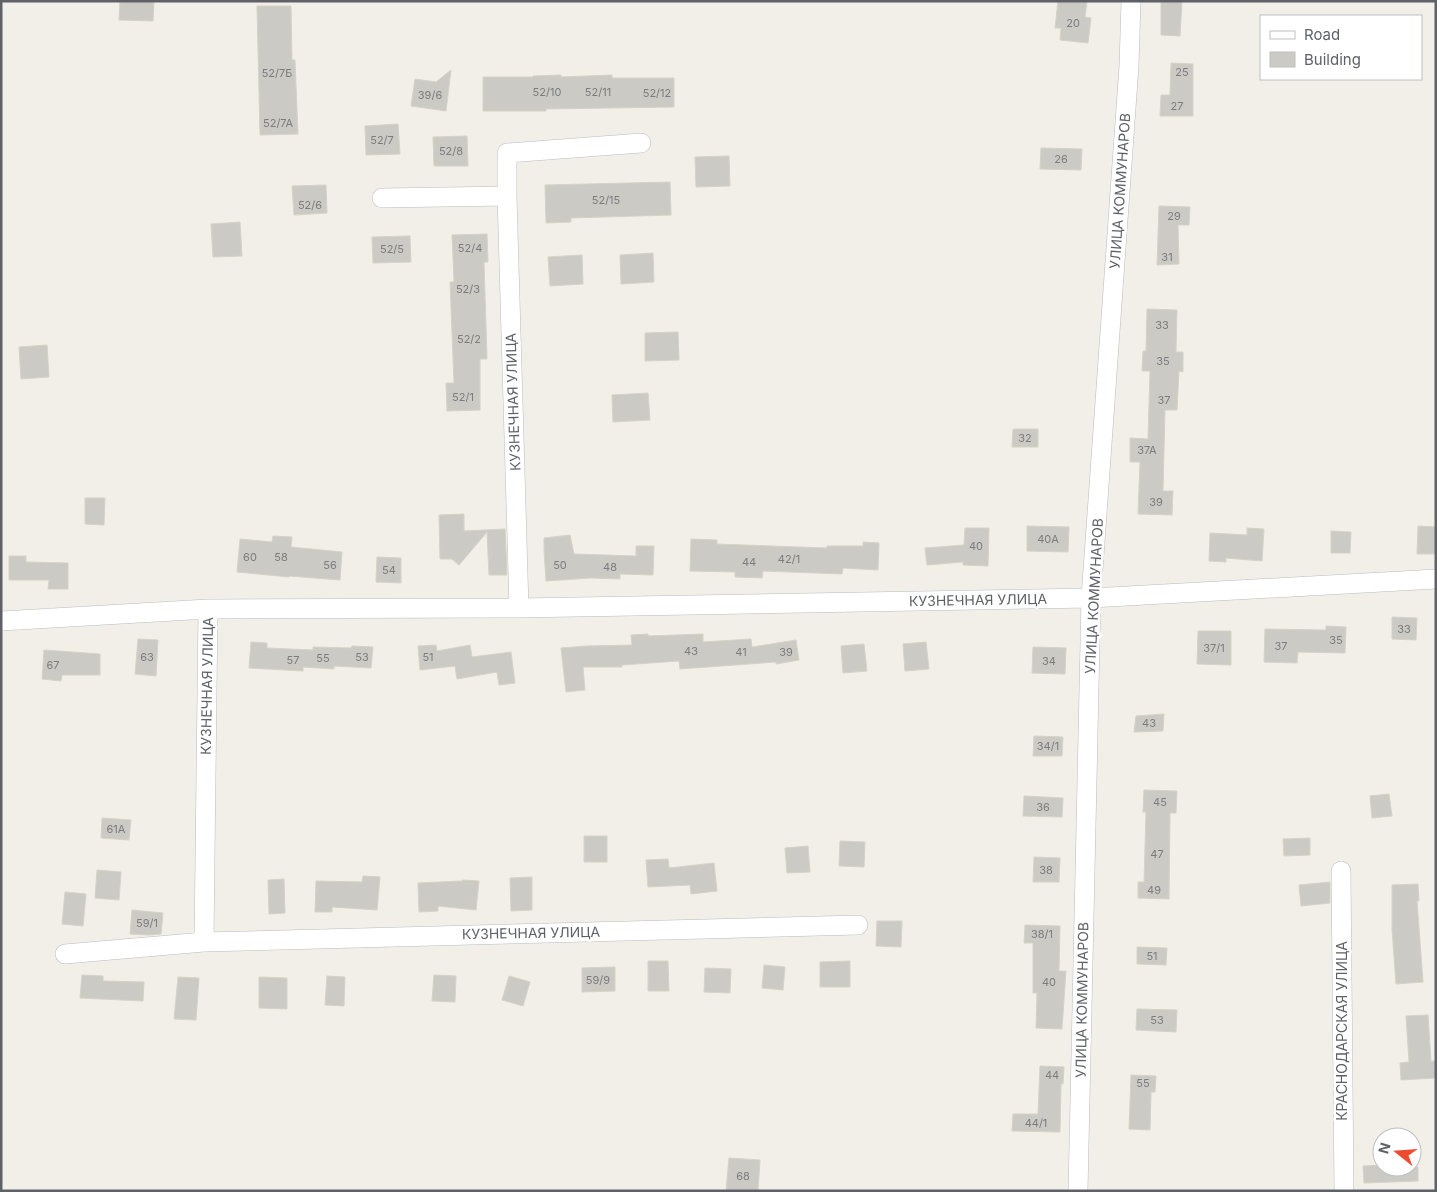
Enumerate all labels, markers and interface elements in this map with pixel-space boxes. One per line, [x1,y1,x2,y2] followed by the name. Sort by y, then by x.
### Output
[1260,15,1422,80] legend
[1066,16,1080,30] house number: 20
[1304,25,1340,44] text: Road
[1304,50,1361,69] text: Building
[1175,65,1189,79] house number: 25
[262,66,292,80] house number: 52/7Б
[533,85,561,99] house number: 52/10
[585,85,611,99] house number: 52/11
[643,86,671,100] house number: 52/12
[418,88,442,102] house number: 39/6
[1171,99,1183,113] house number: 27
[1106,113,1133,269] street label: УЛИЦА КОММУНАРОВ
[263,116,293,130] house number: 52/7А
[370,133,394,147] house number: 52/7
[439,144,463,158] house number: 52/8
[1054,152,1068,166] house number: 26
[592,193,621,207] house number: 52/15
[298,198,322,212] house number: 52/6
[1167,209,1181,223] house number: 29
[458,241,482,255] house number: 52/4
[380,242,404,256] house number: 52/5
[1161,250,1173,264] house number: 31
[456,282,480,296] house number: 52/3
[1155,318,1169,332] house number: 33
[457,332,481,346] house number: 52/2
[502,332,523,471] street label: КУЗНЕЧНАЯ УЛИЦА
[1156,354,1170,368] house number: 35
[452,390,474,404] house number: 52/1
[1157,393,1171,407] house number: 37
[1018,431,1032,445] house number: 32
[1137,443,1157,457] house number: 37А
[1149,495,1163,509] house number: 39
[1081,518,1106,674] street label: УЛИЦА КОММУНАРОВ
[1037,532,1059,546] house number: 40А
[969,539,983,553] house number: 40
[243,550,257,564] house number: 60
[274,550,288,564] house number: 58
[778,552,800,566] house number: 42/1
[742,555,756,569] house number: 44
[323,558,337,572] house number: 56
[553,558,567,572] house number: 50
[603,560,617,574] house number: 48
[382,563,396,577] house number: 54
[909,590,1047,609] street label: КУЗНЕЧНАЯ УЛИЦА
[197,616,216,755] street label: КУЗНЕЧНАЯ УЛИЦА
[1397,622,1411,636] house number: 33
[1329,633,1343,647] house number: 35
[1274,639,1288,653] house number: 37
[1203,641,1225,655] house number: 37/1
[684,644,698,658] house number: 43
[735,645,747,659] house number: 41
[779,645,793,659] house number: 39
[140,650,154,664] house number: 63
[355,650,369,664] house number: 53
[422,650,434,664] house number: 51
[316,651,330,665] house number: 55
[287,653,299,667] house number: 57
[1042,654,1056,668] house number: 34
[46,658,60,672] house number: 67
[1142,716,1156,730] house number: 43
[1037,739,1059,753] house number: 34/1
[1153,795,1167,809] house number: 45
[1036,800,1050,814] house number: 36
[107,822,126,836] house number: 61А
[1150,847,1164,861] house number: 47
[1039,863,1053,877] house number: 38
[1147,883,1161,897] house number: 49
[136,916,158,930] house number: 59/1
[1072,922,1091,1078] street label: УЛИЦА КОММУНАРОВ
[462,923,600,942] street label: КУЗНЕЧНАЯ УЛИЦА
[1031,927,1053,941] house number: 38/1
[1333,941,1350,1121] street label: КРАСНОДАРСКАЯ УЛИЦА
[1146,949,1158,963] house number: 51
[586,973,610,987] house number: 59/9
[1042,975,1056,989] house number: 40
[1150,1013,1164,1027] house number: 53
[1045,1068,1059,1082] house number: 44
[1136,1076,1150,1090] house number: 55
[1025,1116,1047,1130] house number: 44/1
[1372,1127,1422,1177] north arrow
[1374,1140,1394,1156] text: N
[736,1169,750,1183] house number: 68

